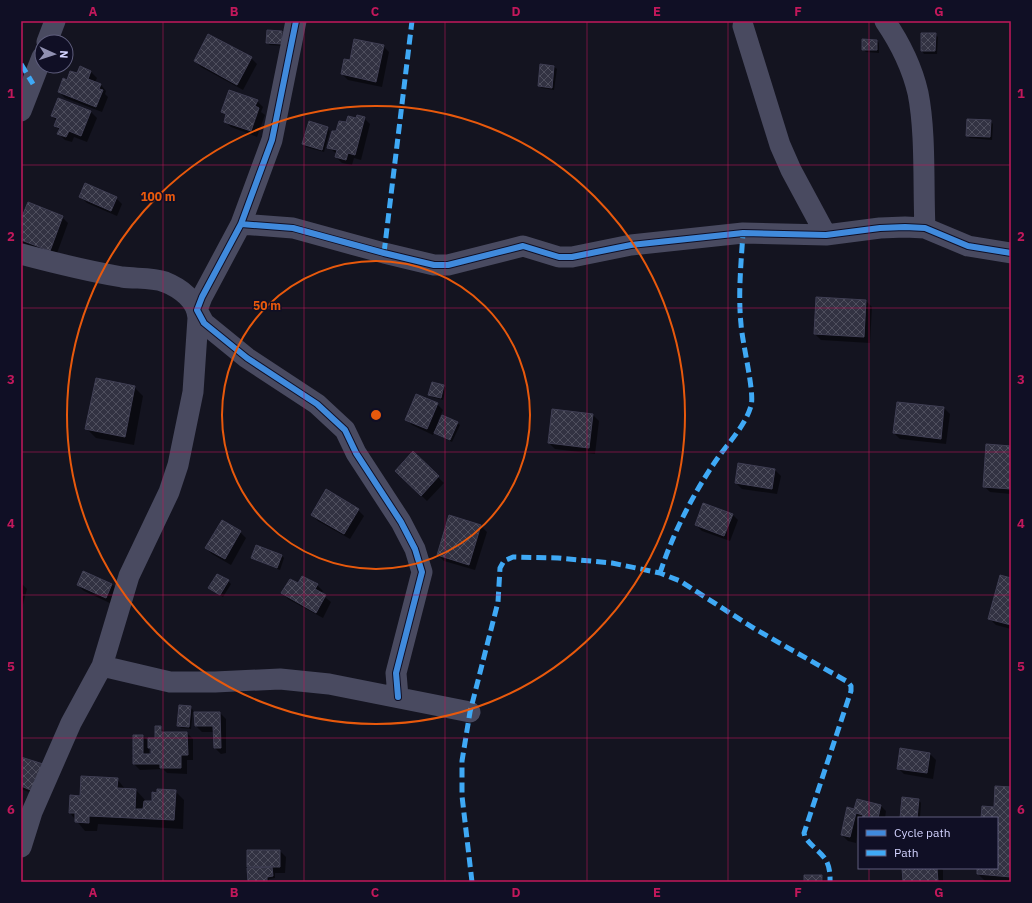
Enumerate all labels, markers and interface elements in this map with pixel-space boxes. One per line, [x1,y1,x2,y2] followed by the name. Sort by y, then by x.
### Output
[89,3,98,20] text: A
[230,3,239,20] text: B
[371,3,380,20] text: C
[511,3,521,20] text: D
[653,3,661,20] text: E
[794,3,802,20] text: F
[934,3,944,20] text: G
[34,34,74,74] north arrow
[57,50,71,59] text: N
[7,85,15,102] text: 1
[1017,85,1025,102] text: 1
[140,189,176,204] text: 100 m
[7,228,15,245] text: 2
[1017,228,1025,245] text: 2
[253,298,281,313] text: 50 m
[7,371,15,388] text: 3
[1017,371,1025,388] text: 3
[369,408,383,422] centre of rings
[7,515,15,532] text: 4
[1017,515,1025,532] text: 4
[7,658,15,675] text: 5
[1017,658,1025,675] text: 5
[7,801,15,818] text: 6
[1017,801,1025,818] text: 6
[858,817,998,869] legend
[894,825,951,840] text: Cycle path
[894,845,919,860] text: Path
[89,884,98,901] text: A
[230,884,239,901] text: B
[371,884,380,901] text: C
[511,884,521,901] text: D
[653,884,661,901] text: E
[794,884,802,901] text: F
[934,884,944,901] text: G

